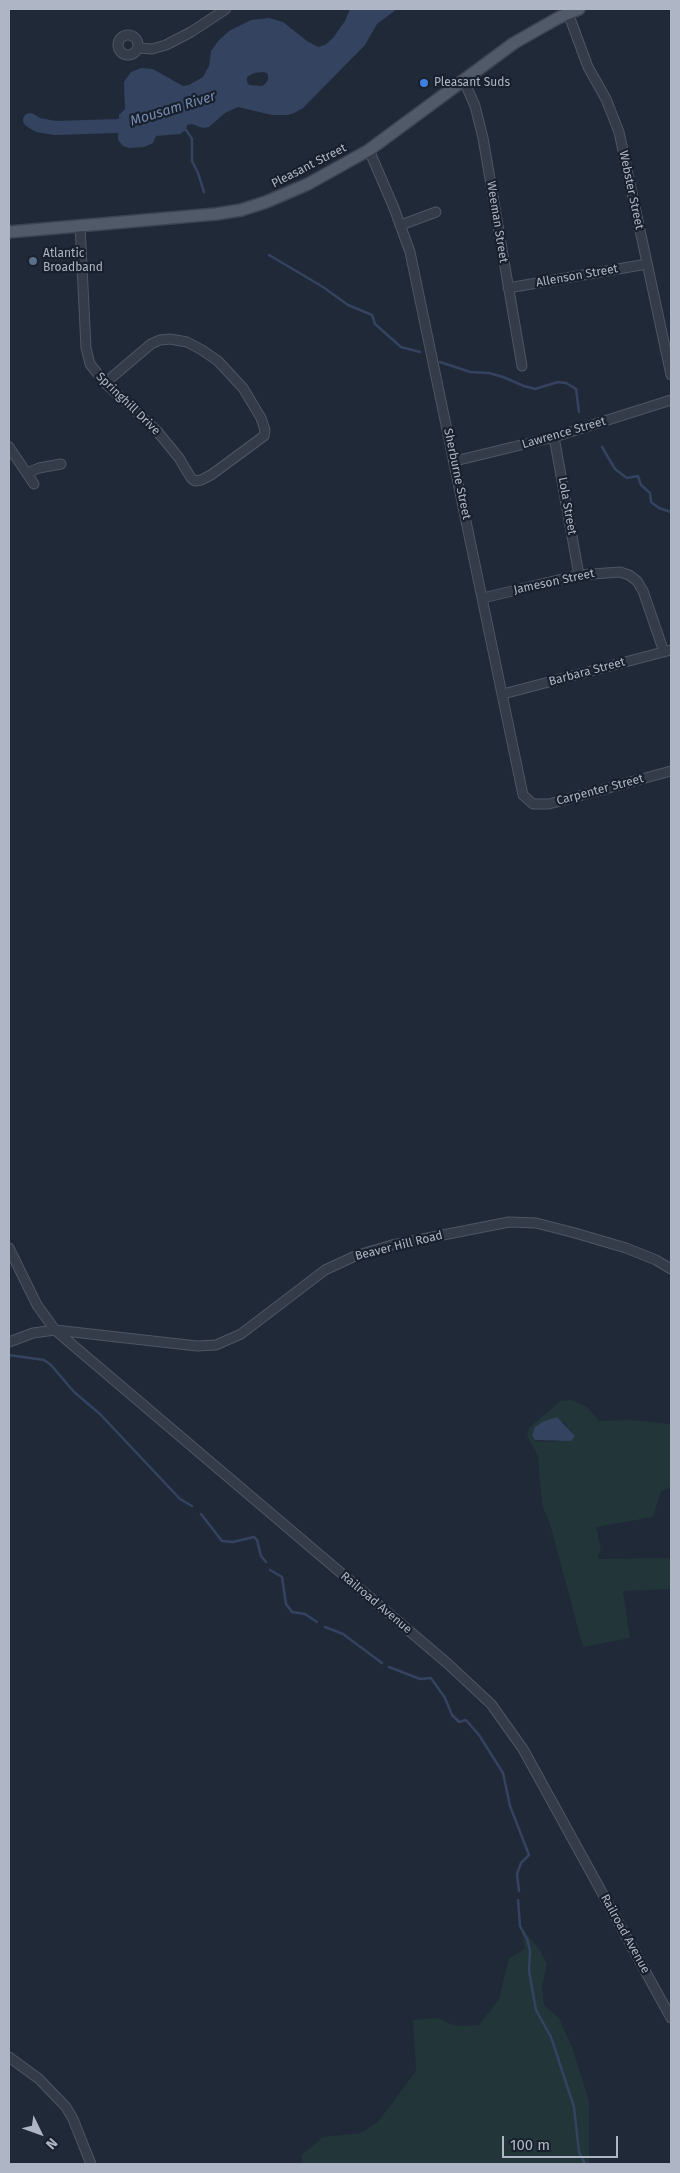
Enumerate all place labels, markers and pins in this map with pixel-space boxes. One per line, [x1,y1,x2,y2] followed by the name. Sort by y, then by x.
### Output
[434,76,510,90] place label: Pleasant Suds
[418,77,430,89] marker: Pleasant Suds
[43,247,103,275] place label: Atlantic Broadband
[27,255,39,267] marker: Atlantic Broadband

